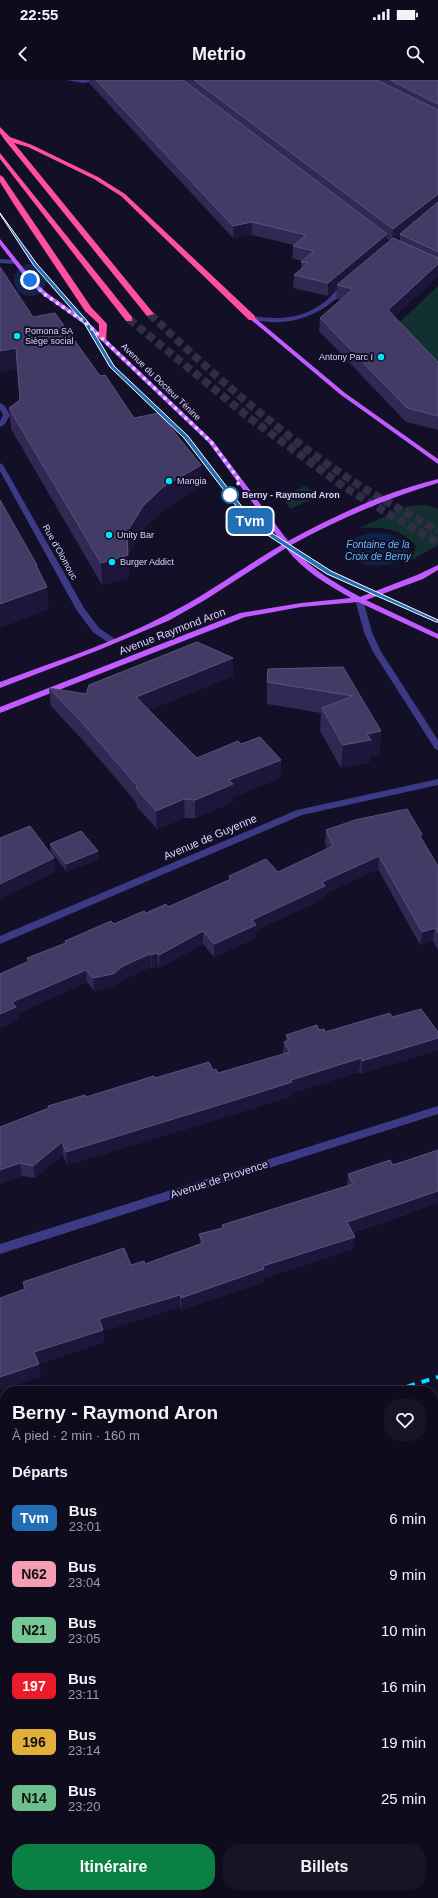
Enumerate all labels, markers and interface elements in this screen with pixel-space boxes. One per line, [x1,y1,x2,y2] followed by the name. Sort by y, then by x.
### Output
[20,6,58,23] text: 22:55
[12,43,34,65] icon: back
[404,43,426,65] icon: search
[192,44,246,64] text: Metrio
[20,270,40,290] your location
[25,326,74,346] place label: Pomona SA Siège social
[12,331,22,341] marker: Pomona SA Siège social
[119,341,203,423] street label: Avenue du Docteur Ténine
[319,352,373,362] place label: Antony Parc I
[376,352,386,362] marker: Antony Parc I
[164,476,174,486] marker: Mangia
[177,476,207,486] place label: Mangia
[221,486,239,504] marker: Berny - Raymond Aron
[242,490,340,500] place label: Berny - Raymond Aron
[227,508,273,534] line badge: Tvm
[236,513,264,529] text: Tvm
[41,523,80,582] street label: Rue d'Olomouc
[104,530,114,540] marker: Unity Bar
[117,530,154,540] place label: Unity Bar
[345,539,412,562] water label: Fontaine de la Croix de Berny
[107,557,117,567] marker: Burger Addict
[120,557,175,567] place label: Burger Addict
[117,605,227,657] street label: Avenue Raymond Aron
[162,812,258,862] street label: Avenue de Guyenne
[169,1158,269,1200] street label: Avenue de Provence
[384,1399,426,1441] button: heart
[12,1402,218,1423] text: Berny - Raymond Aron
[12,1428,140,1443] text: À pied · 2 min · 160 m
[12,1463,68,1480] text: Départs
[69,1502,97,1519] text: Bus
[20,1510,49,1526] text: Tvm
[389,1510,426,1527] text: 6 min
[69,1519,101,1534] text: 23:01
[68,1558,96,1575] text: Bus
[21,1566,47,1582] text: N62
[389,1566,426,1583] text: 9 min
[68,1575,101,1590] text: 23:04
[68,1614,96,1631] text: Bus
[21,1622,47,1638] text: N21
[381,1622,426,1639] text: 10 min
[68,1631,101,1646] text: 23:05
[68,1670,96,1687] text: Bus
[22,1678,46,1694] text: 197
[381,1678,426,1695] text: 16 min
[68,1687,100,1702] text: 23:11
[68,1726,96,1743] text: Bus
[22,1734,46,1750] text: 196
[381,1734,426,1751] text: 19 min
[68,1743,101,1758] text: 23:14
[68,1782,96,1799] text: Bus
[21,1790,47,1806] text: N14
[381,1790,426,1807] text: 25 min
[68,1799,101,1814] text: 23:20
[12,1844,215,1890] button: Itinéraire
[223,1844,426,1890] button: Billets

